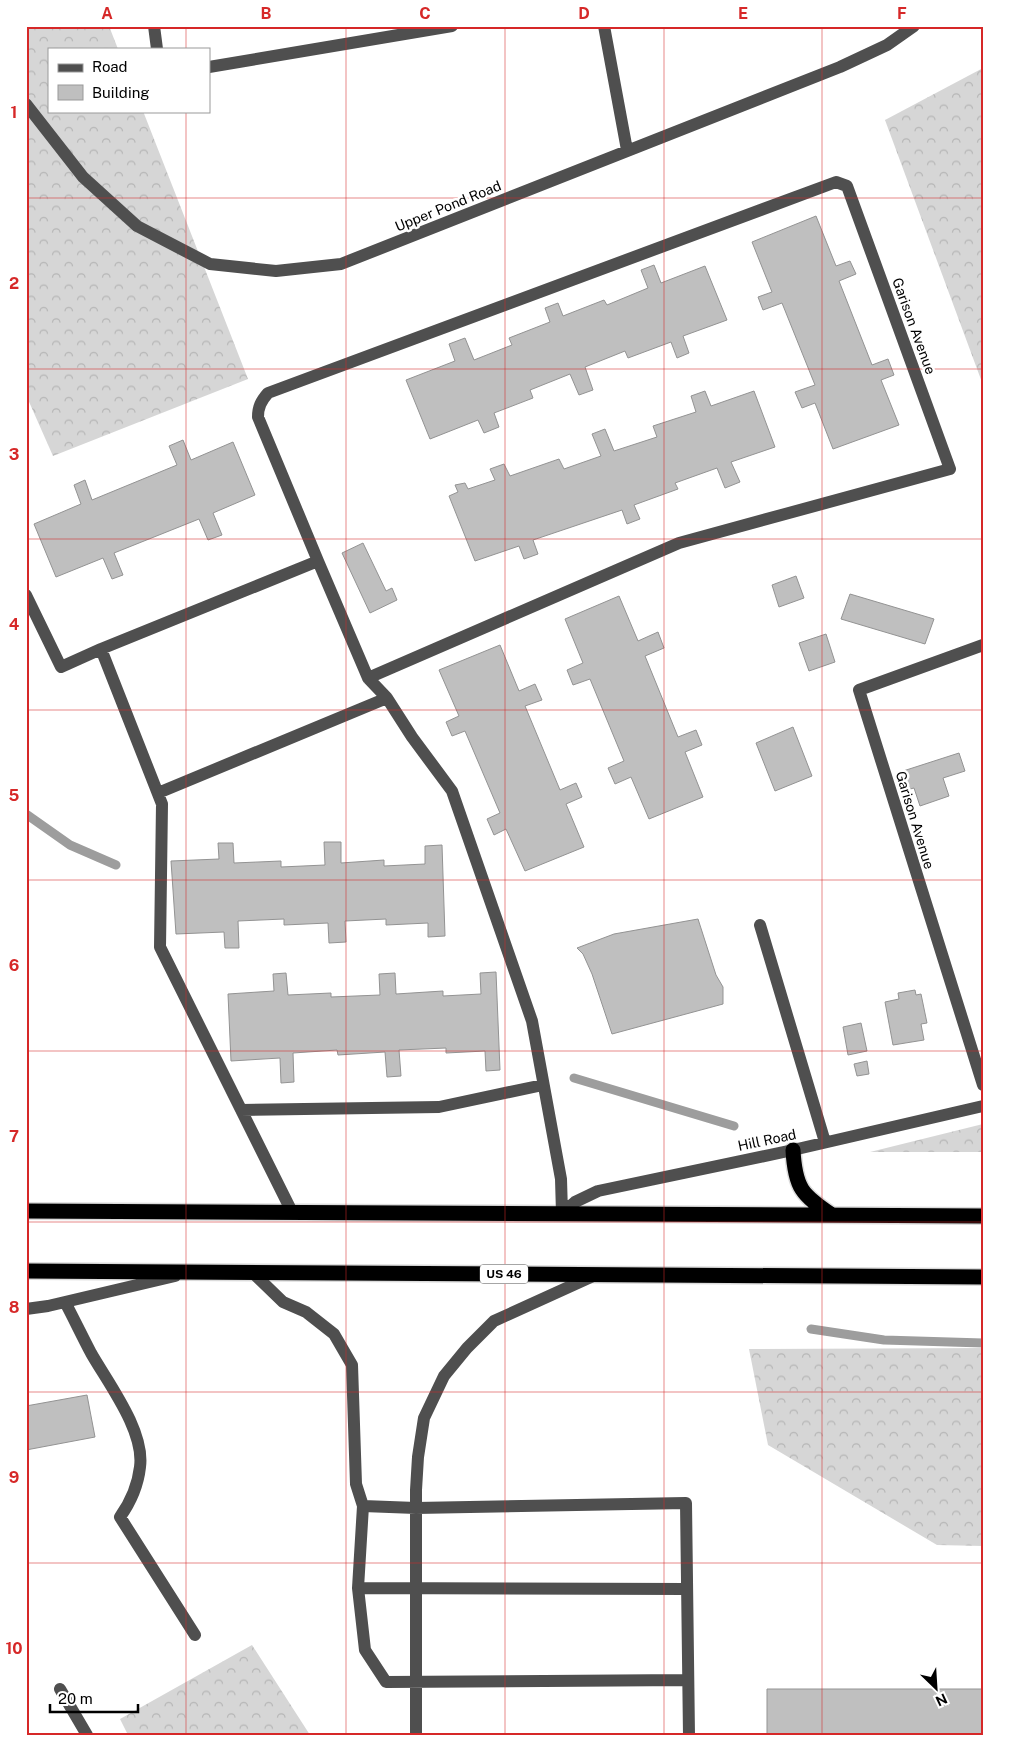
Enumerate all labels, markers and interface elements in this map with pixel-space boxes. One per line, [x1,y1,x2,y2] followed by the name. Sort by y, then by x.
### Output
[101,4,113,23] text: A
[261,4,272,23] text: B
[419,4,431,23] text: C
[578,4,590,23] text: D
[738,4,748,23] text: E
[897,4,907,23] text: F
[48,48,210,112] legend
[92,58,128,75] text: Road
[92,84,150,101] text: Building
[11,103,17,122] text: 1
[393,177,503,235] street label: Upper Pond Road
[9,274,19,293] text: 2
[889,276,939,376] street label: Garison Avenue
[9,445,19,464] text: 3
[9,615,20,634] text: 4
[893,769,938,871] street label: Garison Avenue
[9,786,20,805] text: 5
[9,956,19,975] text: 6
[736,1126,798,1154] street label: Hill Road
[9,1127,19,1146] text: 7
[480,1264,528,1284] road number: US 46
[9,1298,20,1317] text: 8
[9,1468,19,1487] text: 9
[5,1639,23,1658] text: 10
[912,1664,962,1714] north arrow
[50,1681,138,1713] scale bar
[58,1690,93,1707] text: 20 m
[933,1690,950,1709] text: N

